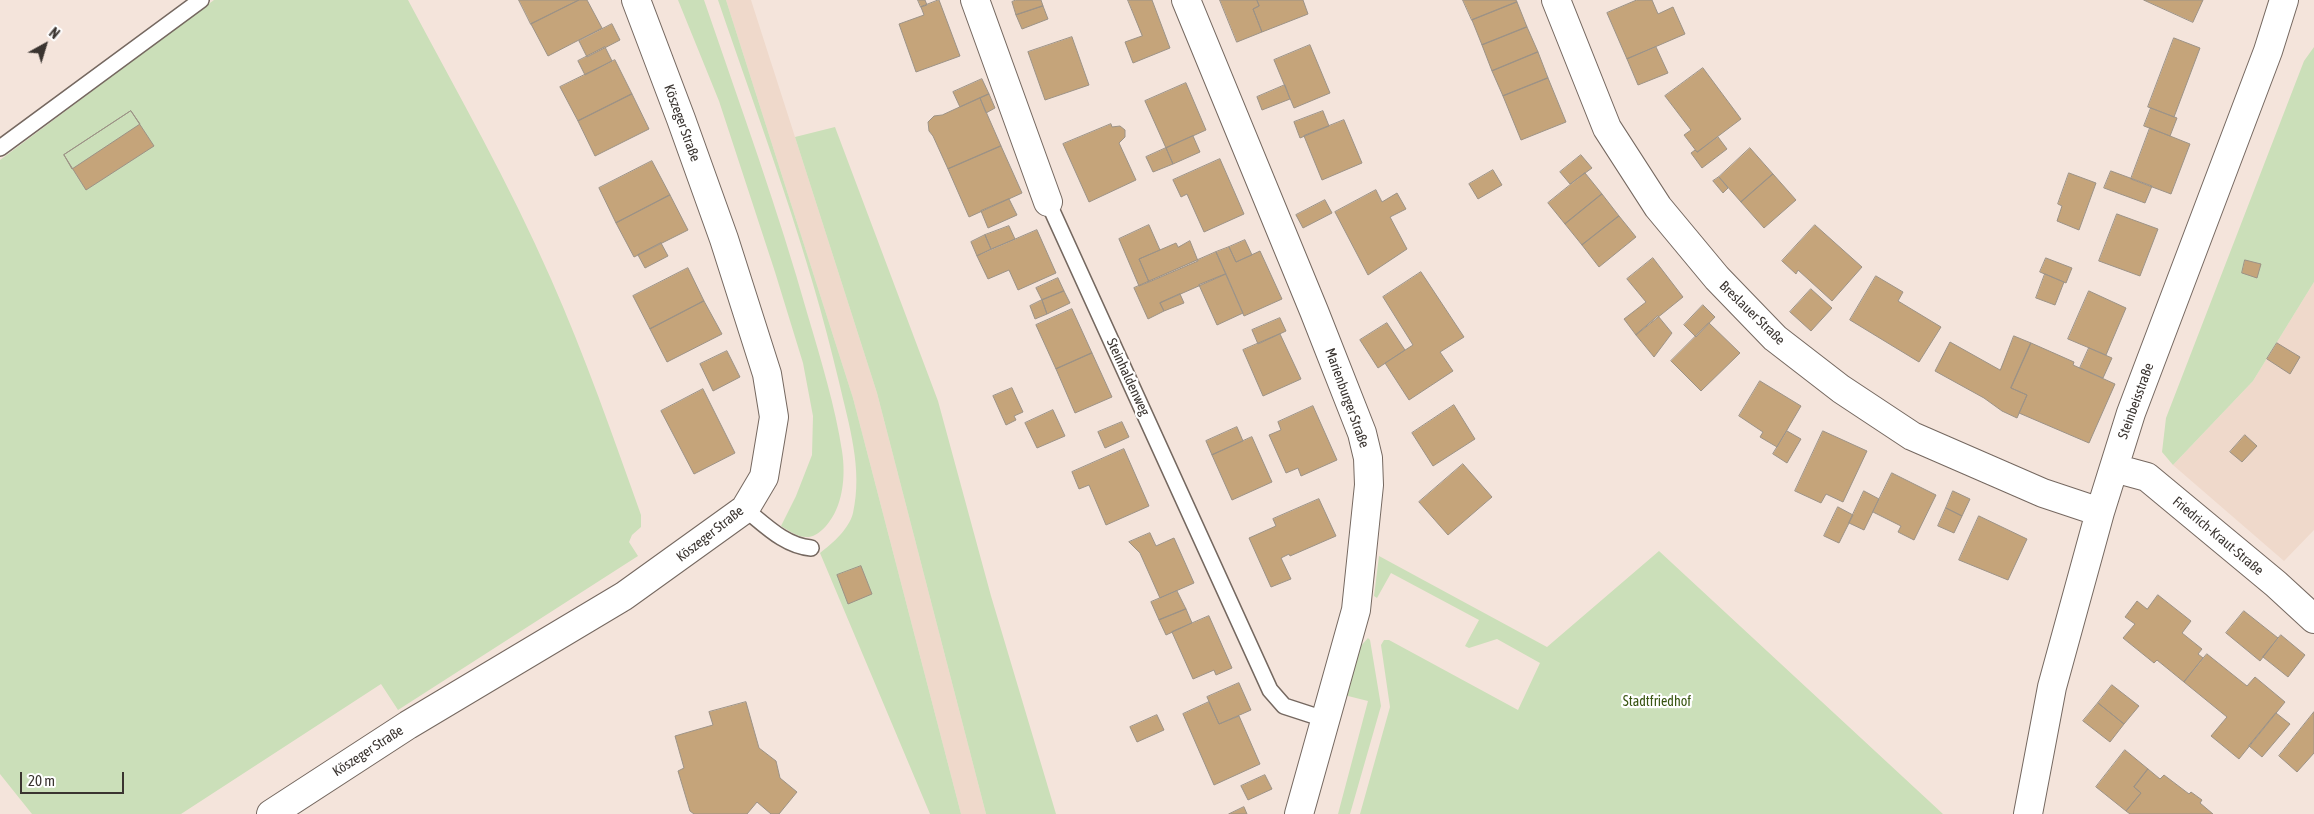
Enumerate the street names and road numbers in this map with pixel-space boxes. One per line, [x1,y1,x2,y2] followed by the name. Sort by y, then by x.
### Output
[660,82,704,164] street label: Köszeger Straße
[1716,278,1788,348] street label: Breslauer Straße
[1103,336,1153,418] street label: Steinhaldenweg
[1321,346,1373,450] street label: Marienburger Straße
[2115,361,2157,441] street label: Steinbeisstraße
[2169,493,2267,579] street label: Friedrich-Kraut-Straße
[673,503,747,565] street label: Köszeger Straße
[330,722,406,780] street label: Köszeger Straße

